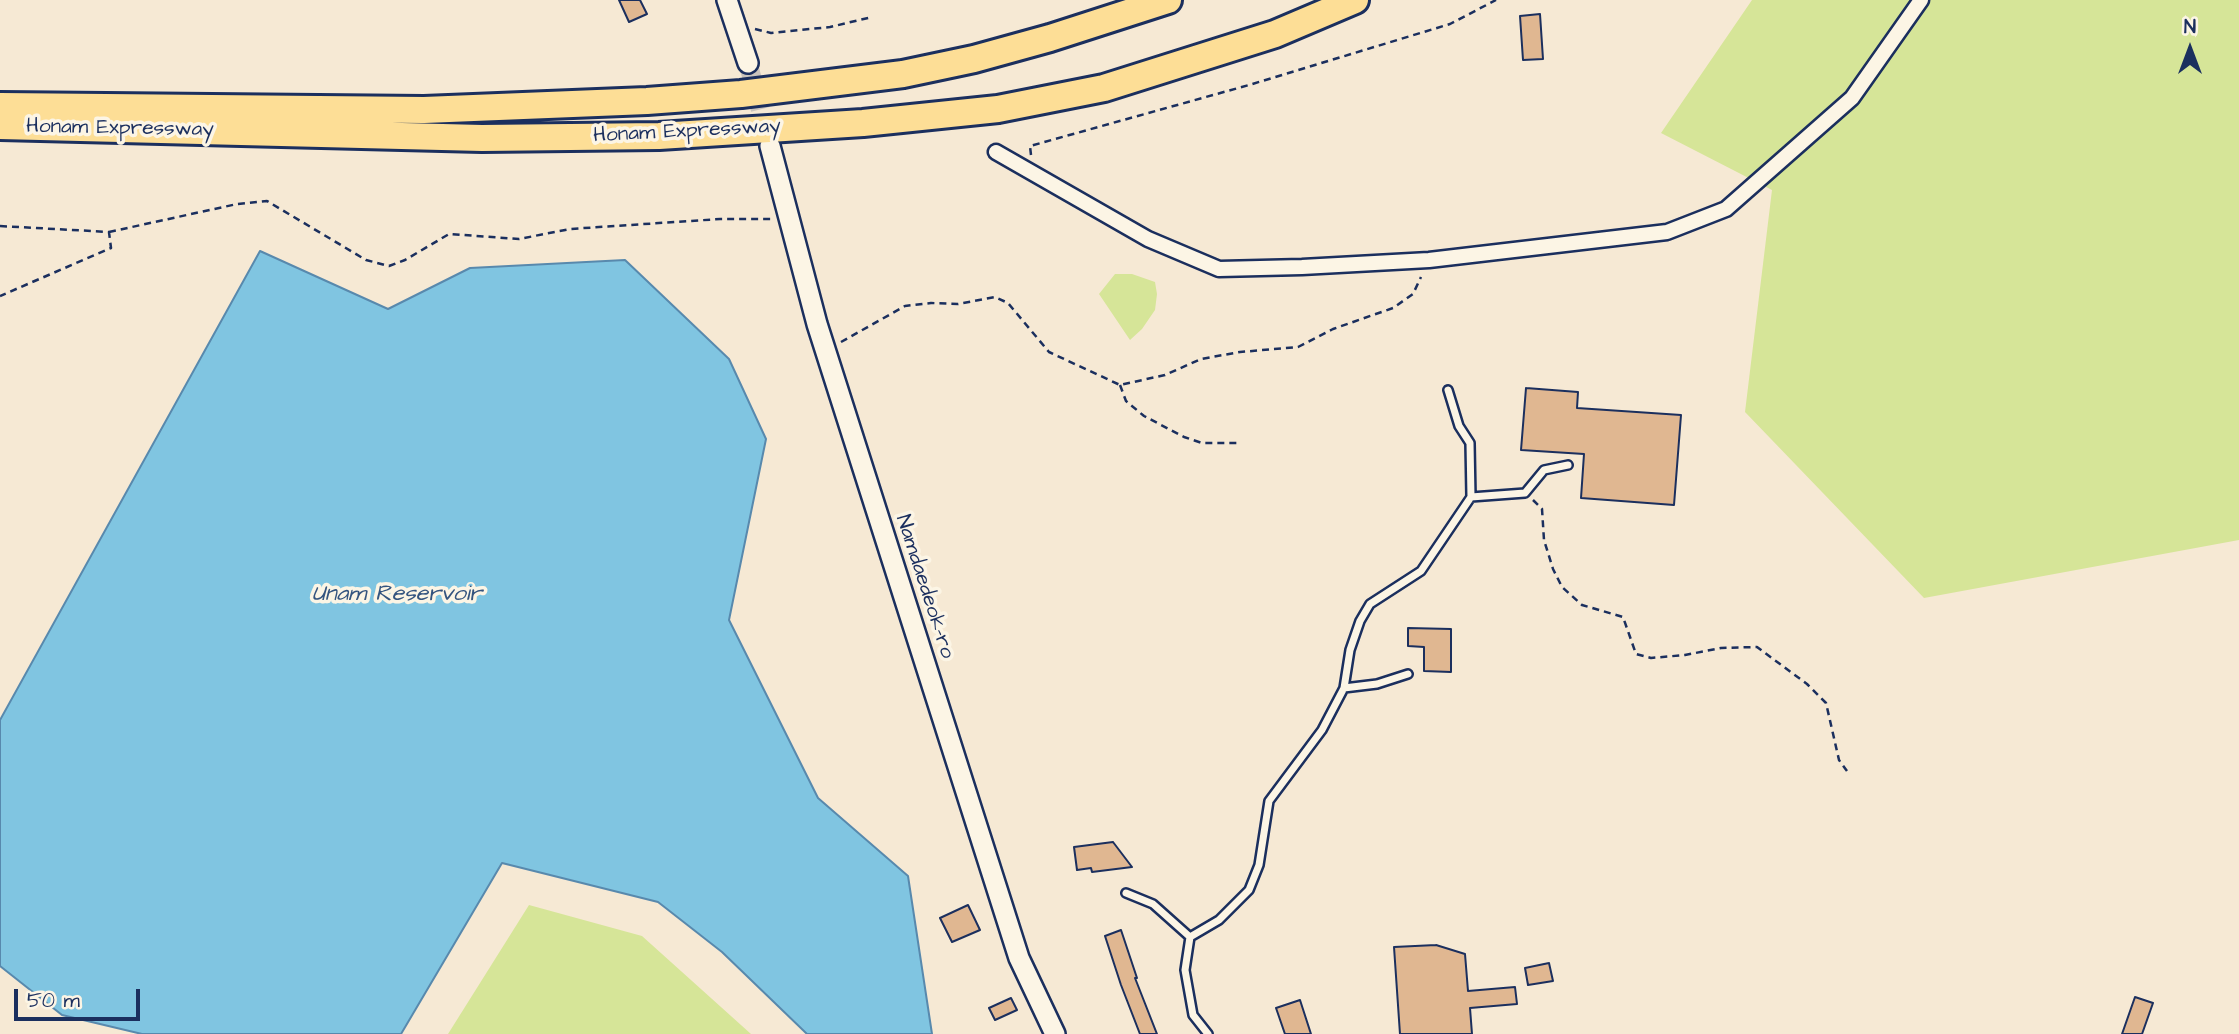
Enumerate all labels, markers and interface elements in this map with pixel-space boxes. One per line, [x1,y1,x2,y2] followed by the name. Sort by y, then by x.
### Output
[2155,14,2225,84] north arrow
[2184,14,2196,41] text: N
[26,115,214,143] street label: Honam Expressway
[593,115,781,149] street label: Honam Expressway
[889,512,959,662] street label: Namdaedeok-ro
[312,581,482,609] water label: Unam Reservoir
[18,974,144,1018] scale bar
[27,986,80,1015] text: 50 m

